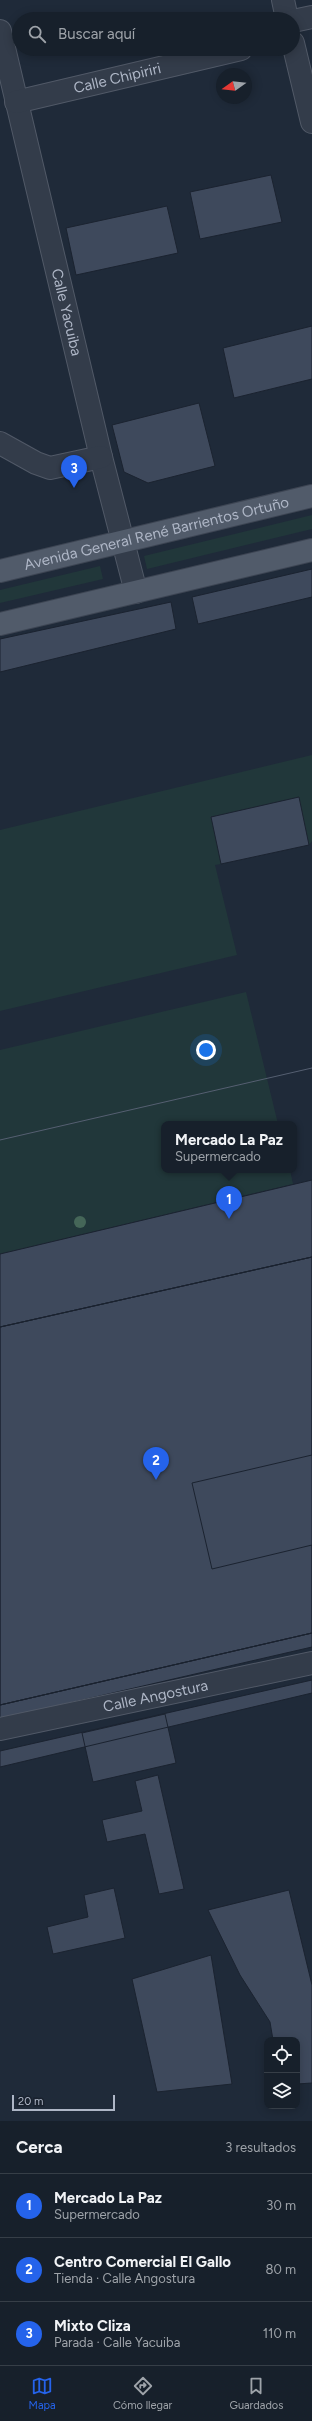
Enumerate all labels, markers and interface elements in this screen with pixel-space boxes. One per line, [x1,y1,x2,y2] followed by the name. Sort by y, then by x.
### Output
[12,12,300,56] search box
[26,23,48,45] icon: search
[58,25,135,43] text: Buscar aquí
[72,59,163,97] street label: Calle Chipiriri
[216,68,252,104] north arrow
[48,267,86,358] street label: Calle Yacuiba
[61,455,87,488] pin: 3
[22,493,291,574] street label: Avenida General René Barrientos Ortuño
[196,1040,216,1060] your location
[161,1121,297,1173] popup
[175,1131,283,1149] text: Mercado La Paz
[175,1149,261,1164] text: Supermercado
[216,1186,242,1219] pin: 1
[143,1447,169,1480] pin: 2
[101,1676,210,1716] street label: Calle Angostura
[264,2037,300,2109] map controls
[264,2037,300,2073] button: locate
[264,2073,300,2109] button: layers
[12,2093,115,2112] scale bar
[18,2095,43,2108] text: 20 m
[16,2137,63,2157] text: Cerca
[225,2140,296,2155] text: 3 resultados
[54,2189,162,2207] text: Mercado La Paz
[26,2198,32,2213] text: 1
[266,2198,296,2213] text: 30 m
[54,2207,140,2222] text: Supermercado
[54,2253,231,2271] text: Centro Comercial El Gallo
[25,2262,33,2277] text: 2
[265,2262,296,2277] text: 80 m
[54,2271,195,2286] text: Tienda · Calle Angostura
[54,2317,131,2335] text: Mixto Cliza
[25,2326,33,2341] text: 3
[263,2326,296,2341] text: 110 m
[54,2335,180,2350] text: Parada · Calle Yacuiba
[29,2375,56,2412] tab: Mapa
[113,2375,172,2412] tab: Cómo llegar
[230,2375,283,2412] tab: Guardados

